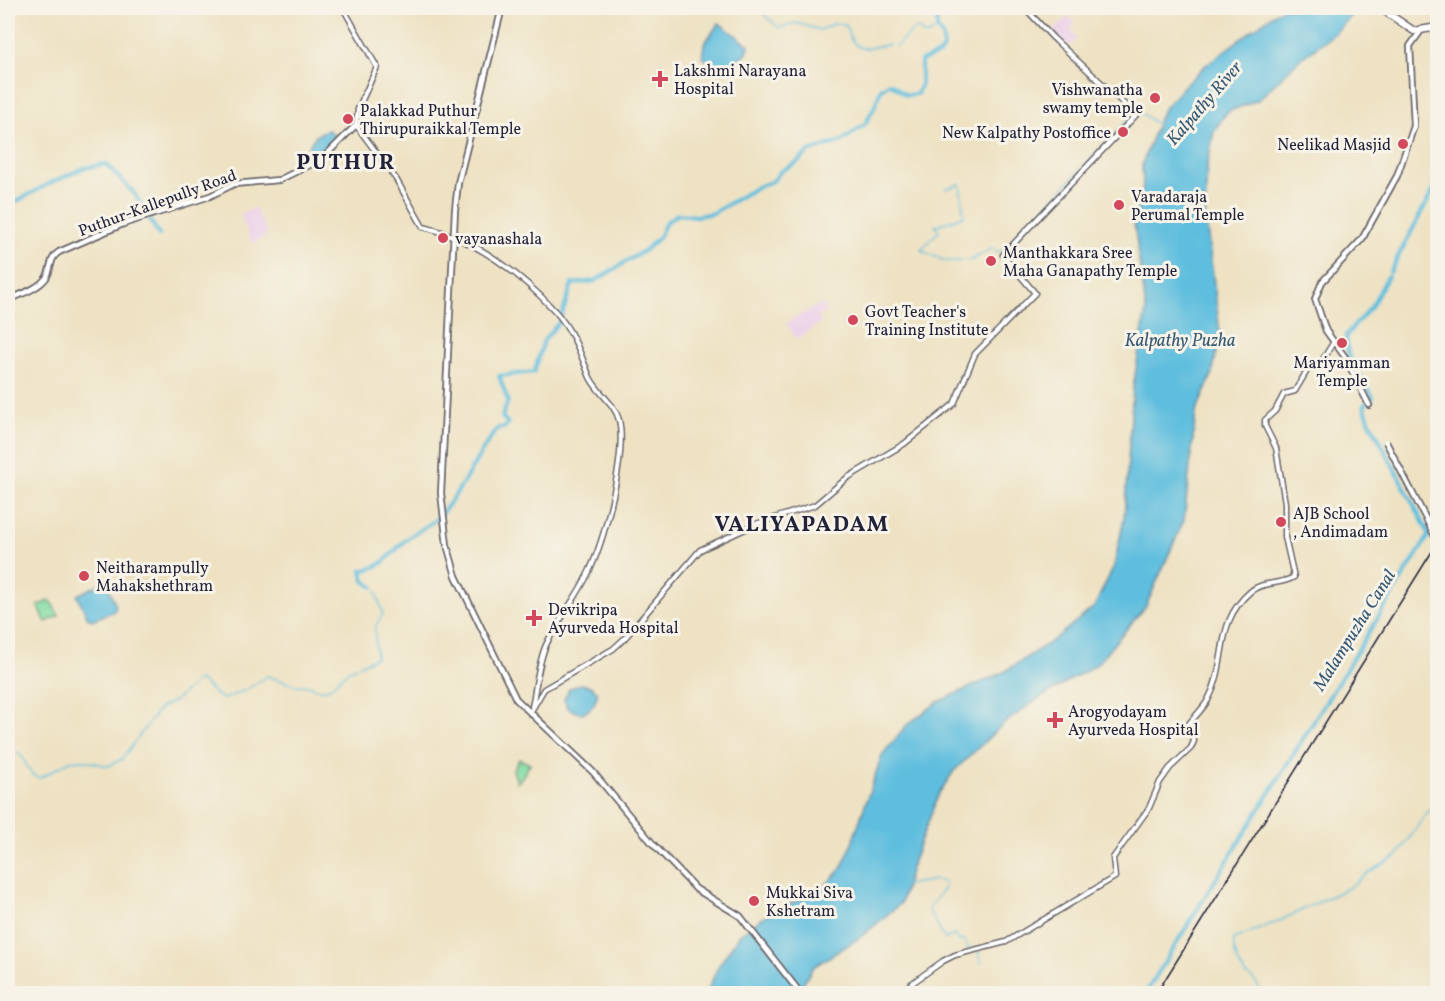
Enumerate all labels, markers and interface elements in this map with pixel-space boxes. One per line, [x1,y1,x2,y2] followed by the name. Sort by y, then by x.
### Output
[1161,56,1249,152] water label: Kalpathy River
[674,61,806,101] place label: Lakshmi Narayana Hospital
[651,70,669,88] marker: Lakshmi Narayana Hospital
[1043,80,1143,120] place label: Vishwanatha swamy temple
[1148,91,1162,105] marker: Vishwanatha swamy temple
[360,101,521,141] place label: Palakkad Puthur Thirupuraikkal Temple
[341,112,355,126] marker: Palakkad Puthur Thirupuraikkal Temple
[942,123,1111,145] place label: New Kalpathy Postoffice
[1116,125,1130,139] marker: New Kalpathy Postoffice
[1277,135,1391,157] place label: Neelikad Masjid
[1396,137,1410,151] marker: Neelikad Masjid
[296,148,396,179] district label: PUTHUR
[76,165,240,243] street label: Puthur-Kallepully Road
[1131,187,1244,227] place label: Varadaraja Perumal Temple
[1112,198,1126,212] marker: Varadaraja Perumal Temple
[455,229,542,251] place label: vayanashala
[436,231,450,245] marker: vayanashala
[1003,243,1177,283] place label: Manthakkara Sree Maha Ganapathy Temple
[984,254,998,268] marker: Manthakkara Sree Maha Ganapathy Temple
[865,302,989,342] place label: Govt Teacher's Training Institute
[846,313,860,327] marker: Govt Teacher's Training Institute
[1125,329,1235,354] water label: Kalpathy Puzha
[1335,336,1349,350] marker: Mariyamman Temple
[1294,353,1390,393] place label: Mariyamman Temple
[1293,504,1388,544] place label: AJB School , Andimadam
[714,510,890,541] district label: VALIYAPADAM
[1274,515,1288,529] marker: AJB School , Andimadam
[96,558,213,598] place label: Neitharampully Mahakshethram
[1307,565,1403,697] water label: Malampuzha Canal
[77,569,91,583] marker: Neitharampully Mahakshethram
[548,600,679,640] place label: Devikripa Ayurveda Hospital
[525,609,543,627] marker: Devikripa Ayurveda Hospital
[1068,702,1199,742] place label: Arogyodayam Ayurveda Hospital
[1046,711,1064,729] marker: Arogyodayam Ayurveda Hospital
[766,883,853,923] place label: Mukkai Siva Kshetram
[747,894,761,908] marker: Mukkai Siva Kshetram

